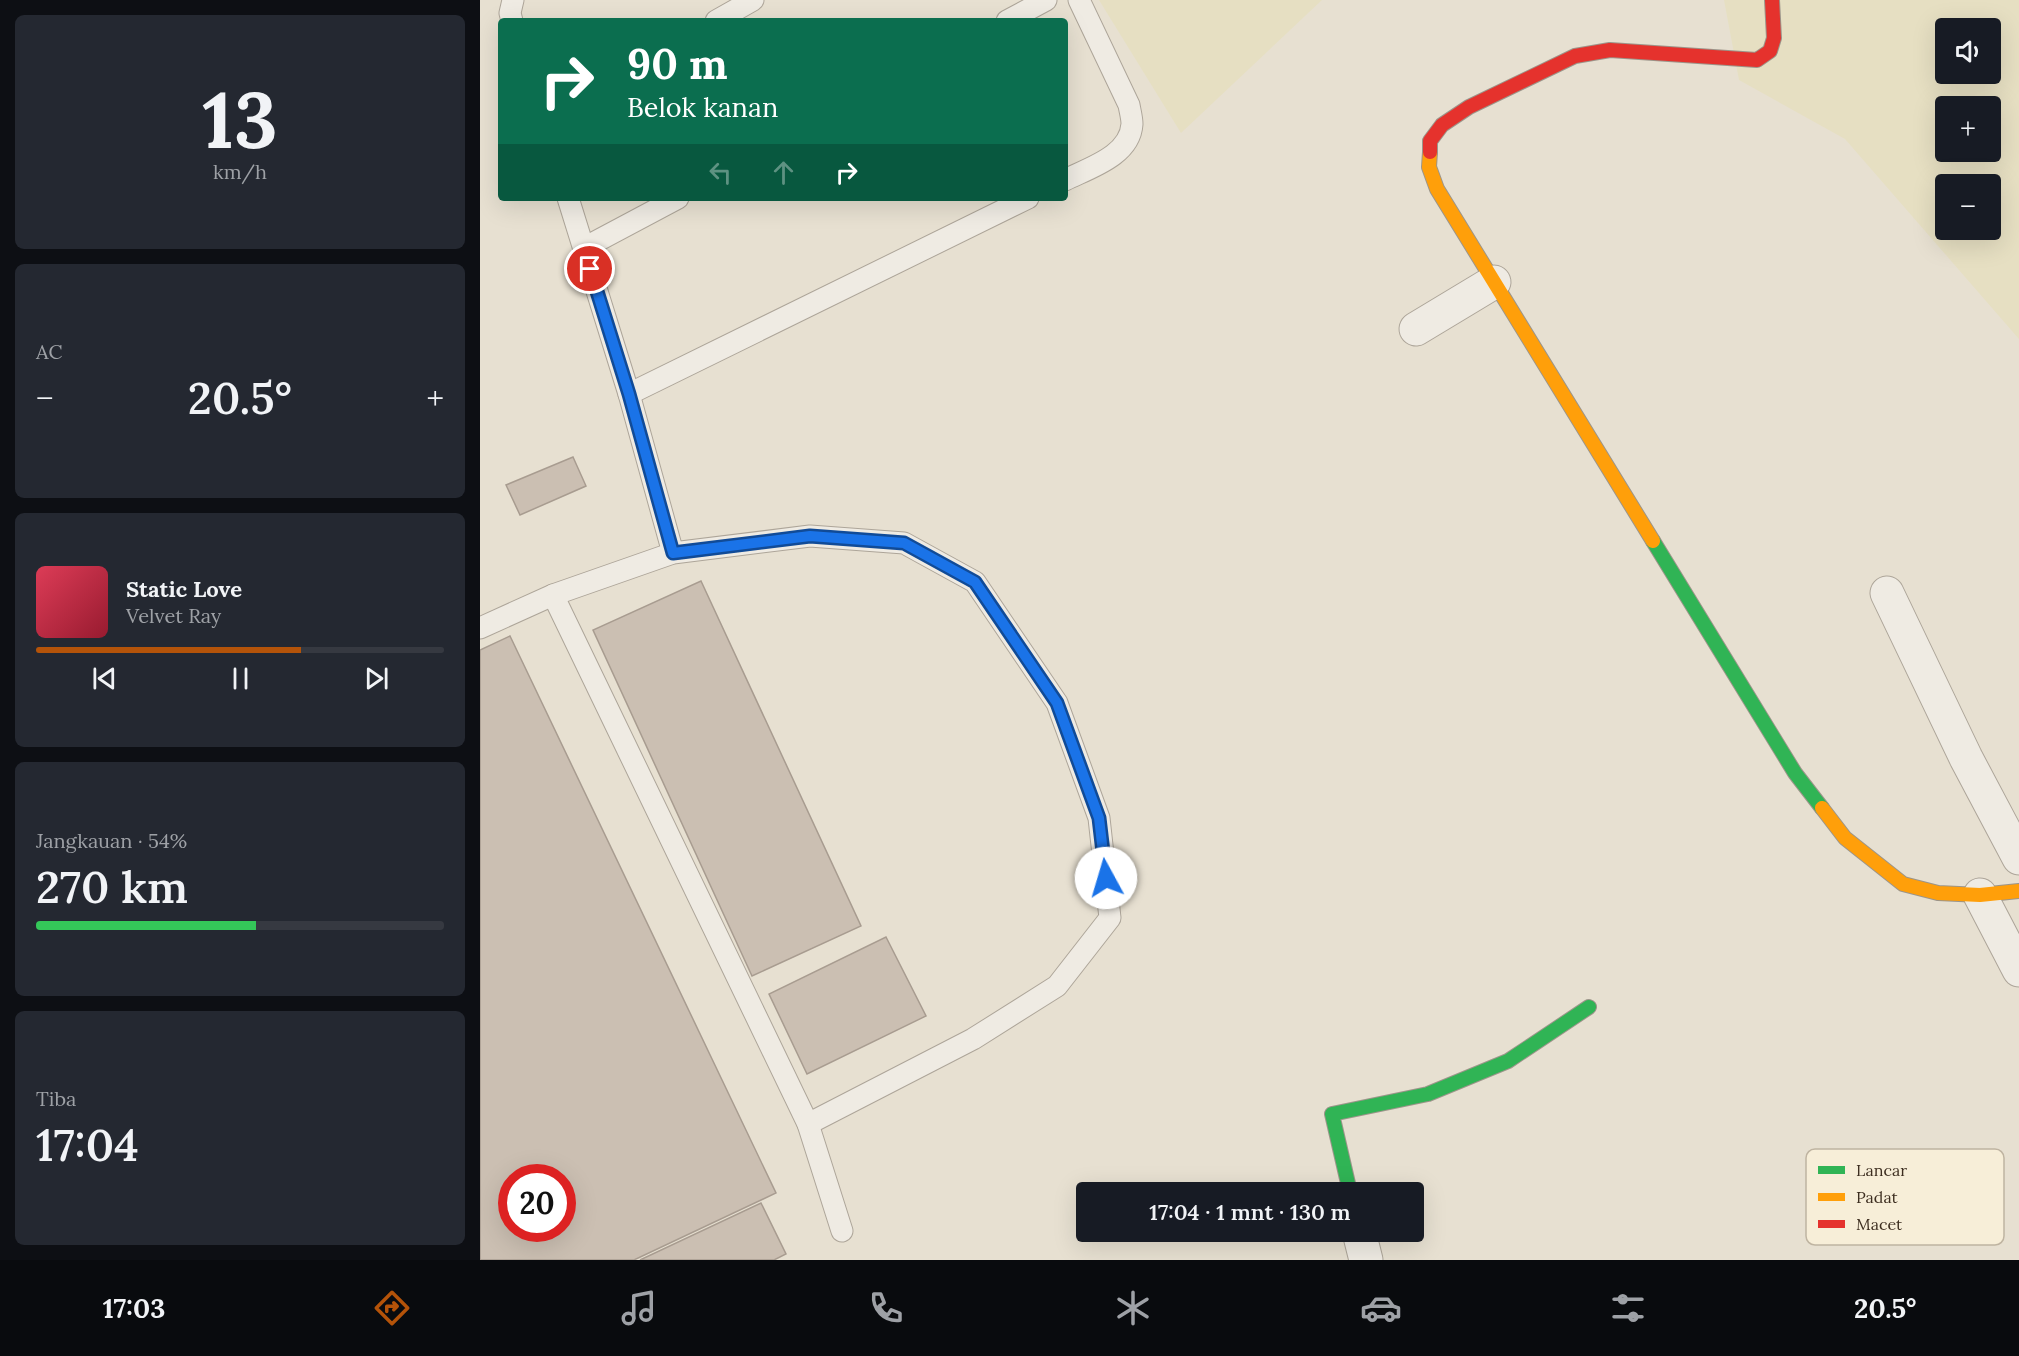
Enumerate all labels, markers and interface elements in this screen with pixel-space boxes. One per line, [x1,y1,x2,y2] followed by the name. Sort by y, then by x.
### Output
[1935,18,2001,240] map controls
[1935,18,2001,84] button: sound
[627,37,728,91] text: 90 m
[528,42,606,120] icon: right
[202,70,278,169] text: 13
[627,90,778,124] text: Belok kanan
[1935,96,2001,162] button: +
[704,156,737,189] icon: left
[767,156,800,189] icon: ahead
[830,156,863,189] icon: right
[213,159,267,184] text: km/h
[1935,174,2001,240] button: −
[564,243,615,294] pin
[573,252,606,285] icon: arrive
[36,339,62,364] text: AC
[188,369,292,426] text: 20.5°
[36,377,54,419] text: −
[427,377,444,419] text: +
[126,575,242,603] text: Static Love
[126,603,221,628] text: Velvet Ray
[88,662,121,695] icon: previous
[224,662,257,695] icon: pause
[360,662,393,695] icon: next
[36,828,187,853] text: Jangkauan · 54%
[1074,846,1138,910] position arrow
[36,858,188,915] text: 270 km
[36,1086,76,1111] text: Tiba
[36,1116,139,1173] text: 17:04
[1806,1149,2004,1245] legend
[1856,1160,1907,1180] text: Lancar
[498,1164,576,1242] speed limit sign: 20
[1856,1187,1899,1207] text: Padat
[1149,1198,1351,1226] text: 17:04 · 1 mnt · 130 m
[1856,1214,1903,1234] text: Macet
[371,1287,413,1329] icon: directions
[618,1287,660,1329] icon: music
[865,1287,907,1329] icon: phone
[1112,1287,1154,1329] icon: climate
[1360,1287,1402,1329] icon: car
[1607,1287,1649,1329] icon: filters
[103,1291,165,1325] text: 17:03
[1854,1291,1916,1325] text: 20.5°

